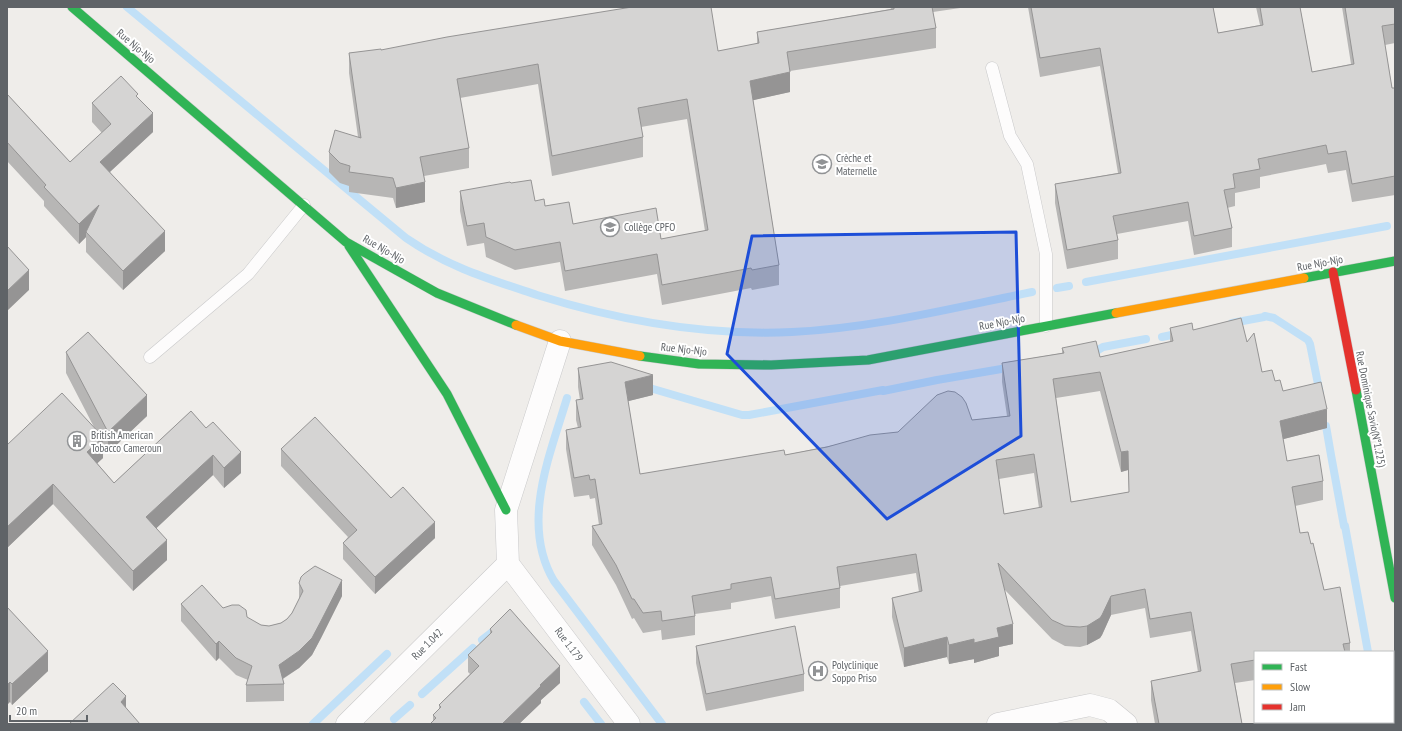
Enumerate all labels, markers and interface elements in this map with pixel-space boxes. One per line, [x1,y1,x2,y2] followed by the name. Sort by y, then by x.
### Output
[114,26,158,66] street label: Rue Njo-Njo
[836,151,877,178] place label: Crèche et Maternelle
[811,153,833,175] school or university icon: Crèche et Maternelle
[599,216,621,238] school or university icon: Collège CPFO
[624,220,675,234] place label: Collège CPFO
[360,231,408,267] street label: Rue Njo-Njo
[1296,252,1344,274] street label: Rue Njo-Njo
[978,311,1026,333] street label: Rue Njo-Njo
[660,340,708,358] street label: Rue Njo-Njo
[1353,350,1389,469] street label: Rue Dominique Savio(N°1.225)
[91,428,162,455] place label: British American Tobacco Cameroun
[66,430,88,452] building icon: British American Tobacco Cameroun
[552,624,586,664] street label: Rue 1.179
[408,625,446,663] street label: Rue 1.042
[1254,651,1394,723] legend
[832,658,879,685] place label: Polyclinique Soppo Priso
[1290,659,1308,674] text: Fast
[807,660,829,682] hospital icon: Polyclinique Soppo Priso
[1290,679,1311,694] text: Slow
[10,697,87,723] scale bar
[1289,699,1306,714] text: Jam
[16,703,37,718] text: 20 m

